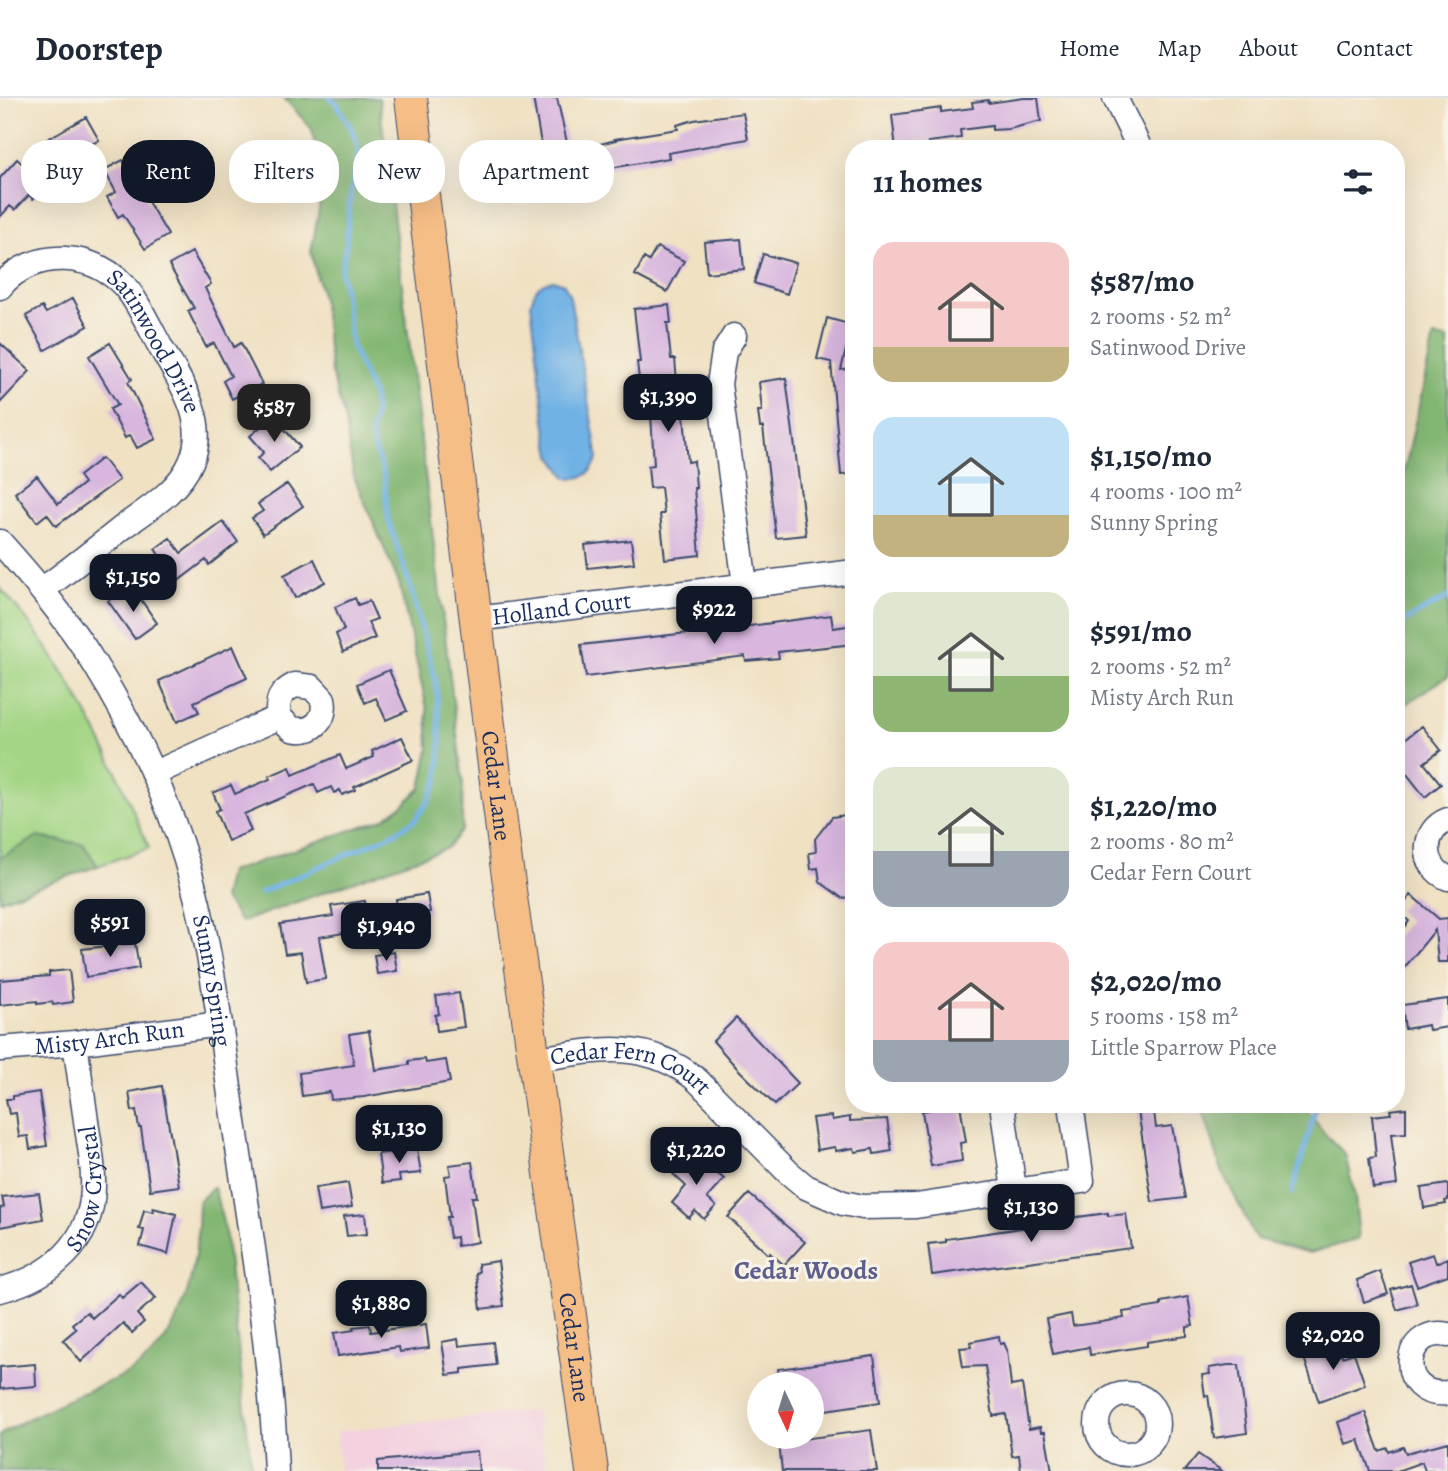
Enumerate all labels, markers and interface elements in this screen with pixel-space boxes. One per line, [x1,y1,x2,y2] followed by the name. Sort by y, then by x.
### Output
[35,26,163,71] text: Doorstep
[1059,32,1120,64] text: Home
[1158,32,1202,64] text: Map
[1240,32,1298,64] text: About
[1336,32,1413,64] text: Contact
[21,140,107,203] chip: Buy
[121,140,215,203] chip: Rent
[229,140,339,203] chip: Filters
[353,140,445,203] chip: New
[459,140,614,203] chip: Apartment
[873,162,983,202] text: 11 homes
[1339,163,1377,201] icon: filters
[100,261,209,417] street label: Satinwood Drive
[1090,261,1195,301] text: $587/mo
[929,270,1013,354] icon: home
[1090,301,1231,332] text: 2 rooms · 52 m²
[1090,332,1246,363] text: Satinwood Drive
[611,374,725,434] pin: $1,390
[639,381,697,412] text: $1,390
[233,384,315,444] pin: $587
[253,391,295,422] text: $587
[1090,436,1212,476] text: $1,150/mo
[929,445,1013,529] icon: home
[1090,476,1242,507] text: 4 rooms · 100 m²
[1090,507,1218,538] text: Sunny Spring
[76,554,190,614] pin: $1,150
[106,561,160,592] text: $1,150
[490,584,633,633] street label: Holland Court
[673,587,755,646] pin: $922
[692,593,736,624] text: $922
[1090,611,1192,651] text: $591/mo
[929,620,1013,704] icon: home
[1090,651,1231,682] text: 2 rooms · 52 m²
[1090,682,1234,713] text: Misty Arch Run
[474,729,519,843] street label: Cedar Lane
[1090,786,1217,826] text: $1,220/mo
[929,795,1013,879] icon: home
[1090,826,1234,857] text: 2 rooms · 80 m²
[1090,857,1252,888] text: Cedar Fern Court
[69,900,151,959] pin: $591
[329,904,443,963] pin: $1,940
[90,906,130,937] text: $591
[357,910,415,941] text: $1,940
[185,912,239,1049] street label: Sunny Spring
[1090,961,1222,1001] text: $2,020/mo
[929,970,1013,1054] icon: home
[1090,1001,1238,1032] text: 5 rooms · 158 m²
[33,1013,186,1062] street label: Misty Arch Run
[1090,1032,1277,1063] text: Little Sparrow Place
[548,1034,719,1102] street label: Cedar Fern Court
[342,1105,456,1165] pin: $1,130
[372,1112,426,1143] text: $1,130
[58,1124,109,1258] street label: Snow Crystal
[639,1128,753,1187] pin: $1,220
[667,1134,725,1165] text: $1,220
[974,1184,1088,1244] pin: $1,130
[1004,1191,1058,1222] text: $1,130
[734,1253,878,1288] district label: Cedar Woods
[324,1280,438,1340] pin: $1,880
[352,1287,410,1318] text: $1,880
[551,1290,598,1404] street label: Cedar Lane
[1276,1312,1390,1372] pin: $2,020
[1302,1319,1364,1350] text: $2,020
[747,1372,824,1449] north arrow
[747,1372,824,1449] map controls

